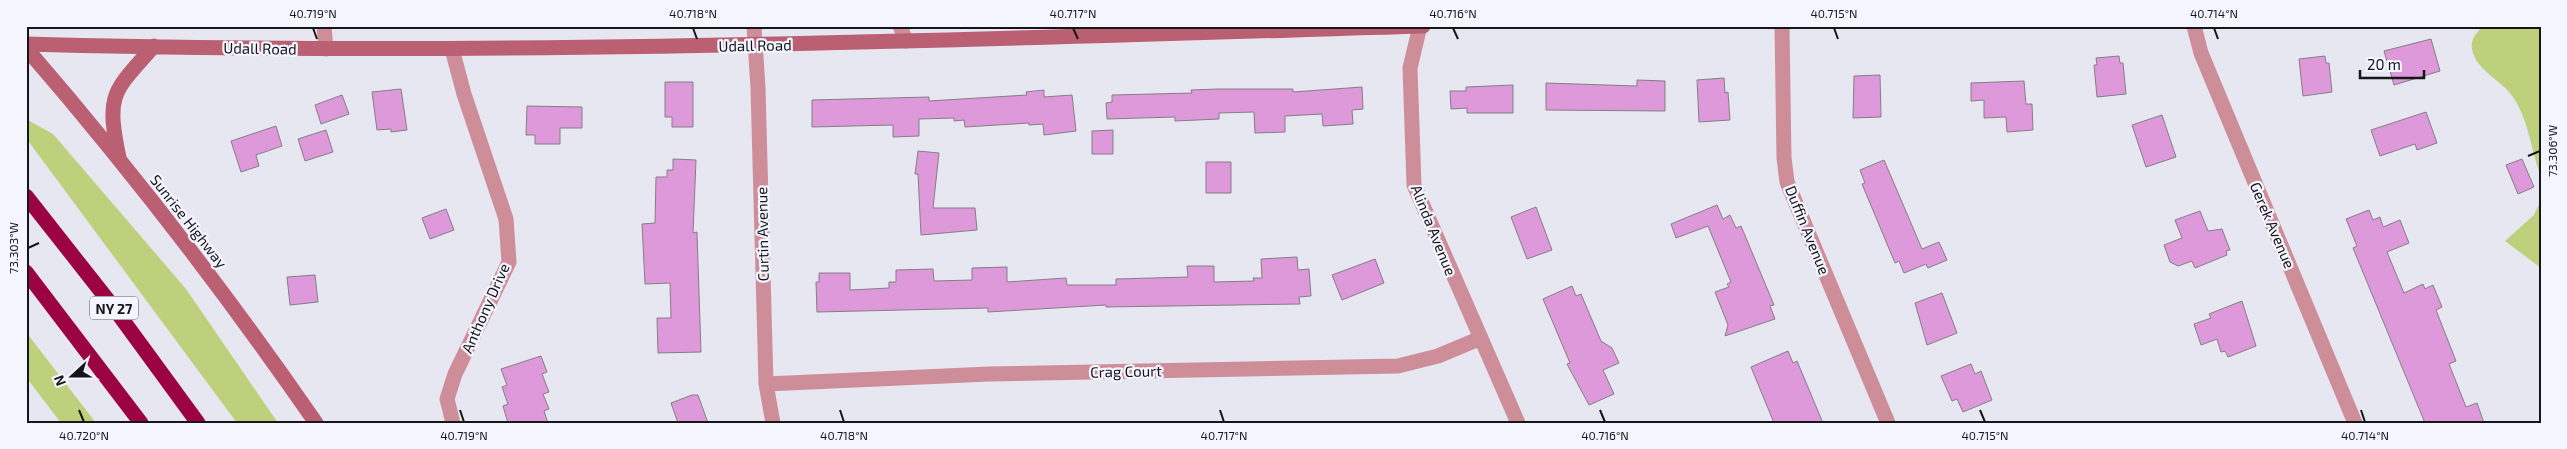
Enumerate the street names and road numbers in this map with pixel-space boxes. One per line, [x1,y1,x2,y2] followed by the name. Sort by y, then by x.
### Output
[718,35,792,55] street label: Udall Road
[223,38,297,58] street label: Udall Road
[147,171,231,271] street label: Sunrise Highway
[2247,179,2299,271] street label: Gerek Avenue
[1408,182,1460,278] street label: Alinda Avenue
[1782,183,1834,277] street label: Duffin Avenue
[752,187,772,281] street label: Curtin Avenue
[457,260,513,356] street label: Anthony Drive
[90,296,138,320] road number: NY 27
[1090,361,1162,381] street label: Crag Court

